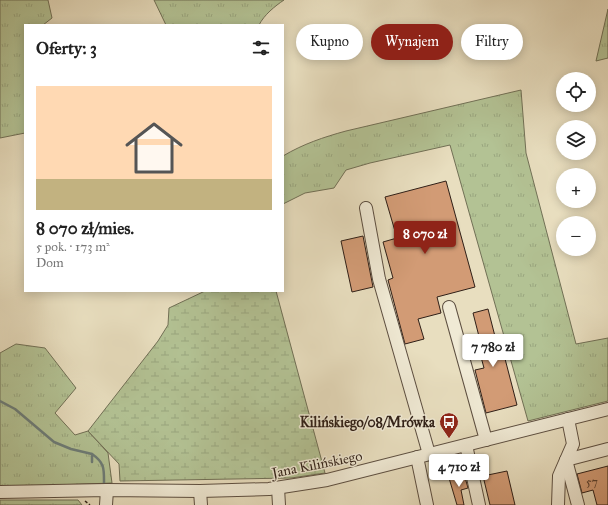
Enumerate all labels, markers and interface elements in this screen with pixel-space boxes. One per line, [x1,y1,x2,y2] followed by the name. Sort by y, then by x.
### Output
[296,24,363,60] chip: Kupno
[371,24,453,60] chip: Wynajem
[461,24,523,60] chip: Filtry
[250,37,272,59] icon: filters
[36,38,97,59] text: Oferty: 3
[556,72,596,256] map controls
[556,72,596,112] button: locate
[118,112,190,184] icon: home
[556,120,596,160] button: layers
[556,168,596,208] button: +
[556,216,596,256] button: −
[36,218,134,239] text: 8 070 zł/mies.
[384,221,466,255] pin: 8 070 zł
[403,226,447,242] text: 8 070 zł
[36,239,110,255] text: 5 pok. · 173 m²
[36,255,64,271] text: Dom
[452,334,534,368] pin: 7 780 zł
[471,339,515,355] text: 7 780 zł
[438,411,460,439] bus stop icon: Kilińskiego/08/Mrówka
[300,414,436,432] place label: Kilińskiego/08/Mrówka
[269,447,364,483] street label: Jana Kilińskiego
[418,454,500,488] pin: 4 710 zł
[438,459,480,475] text: 4 710 zł
[586,475,598,489] house number: 57

